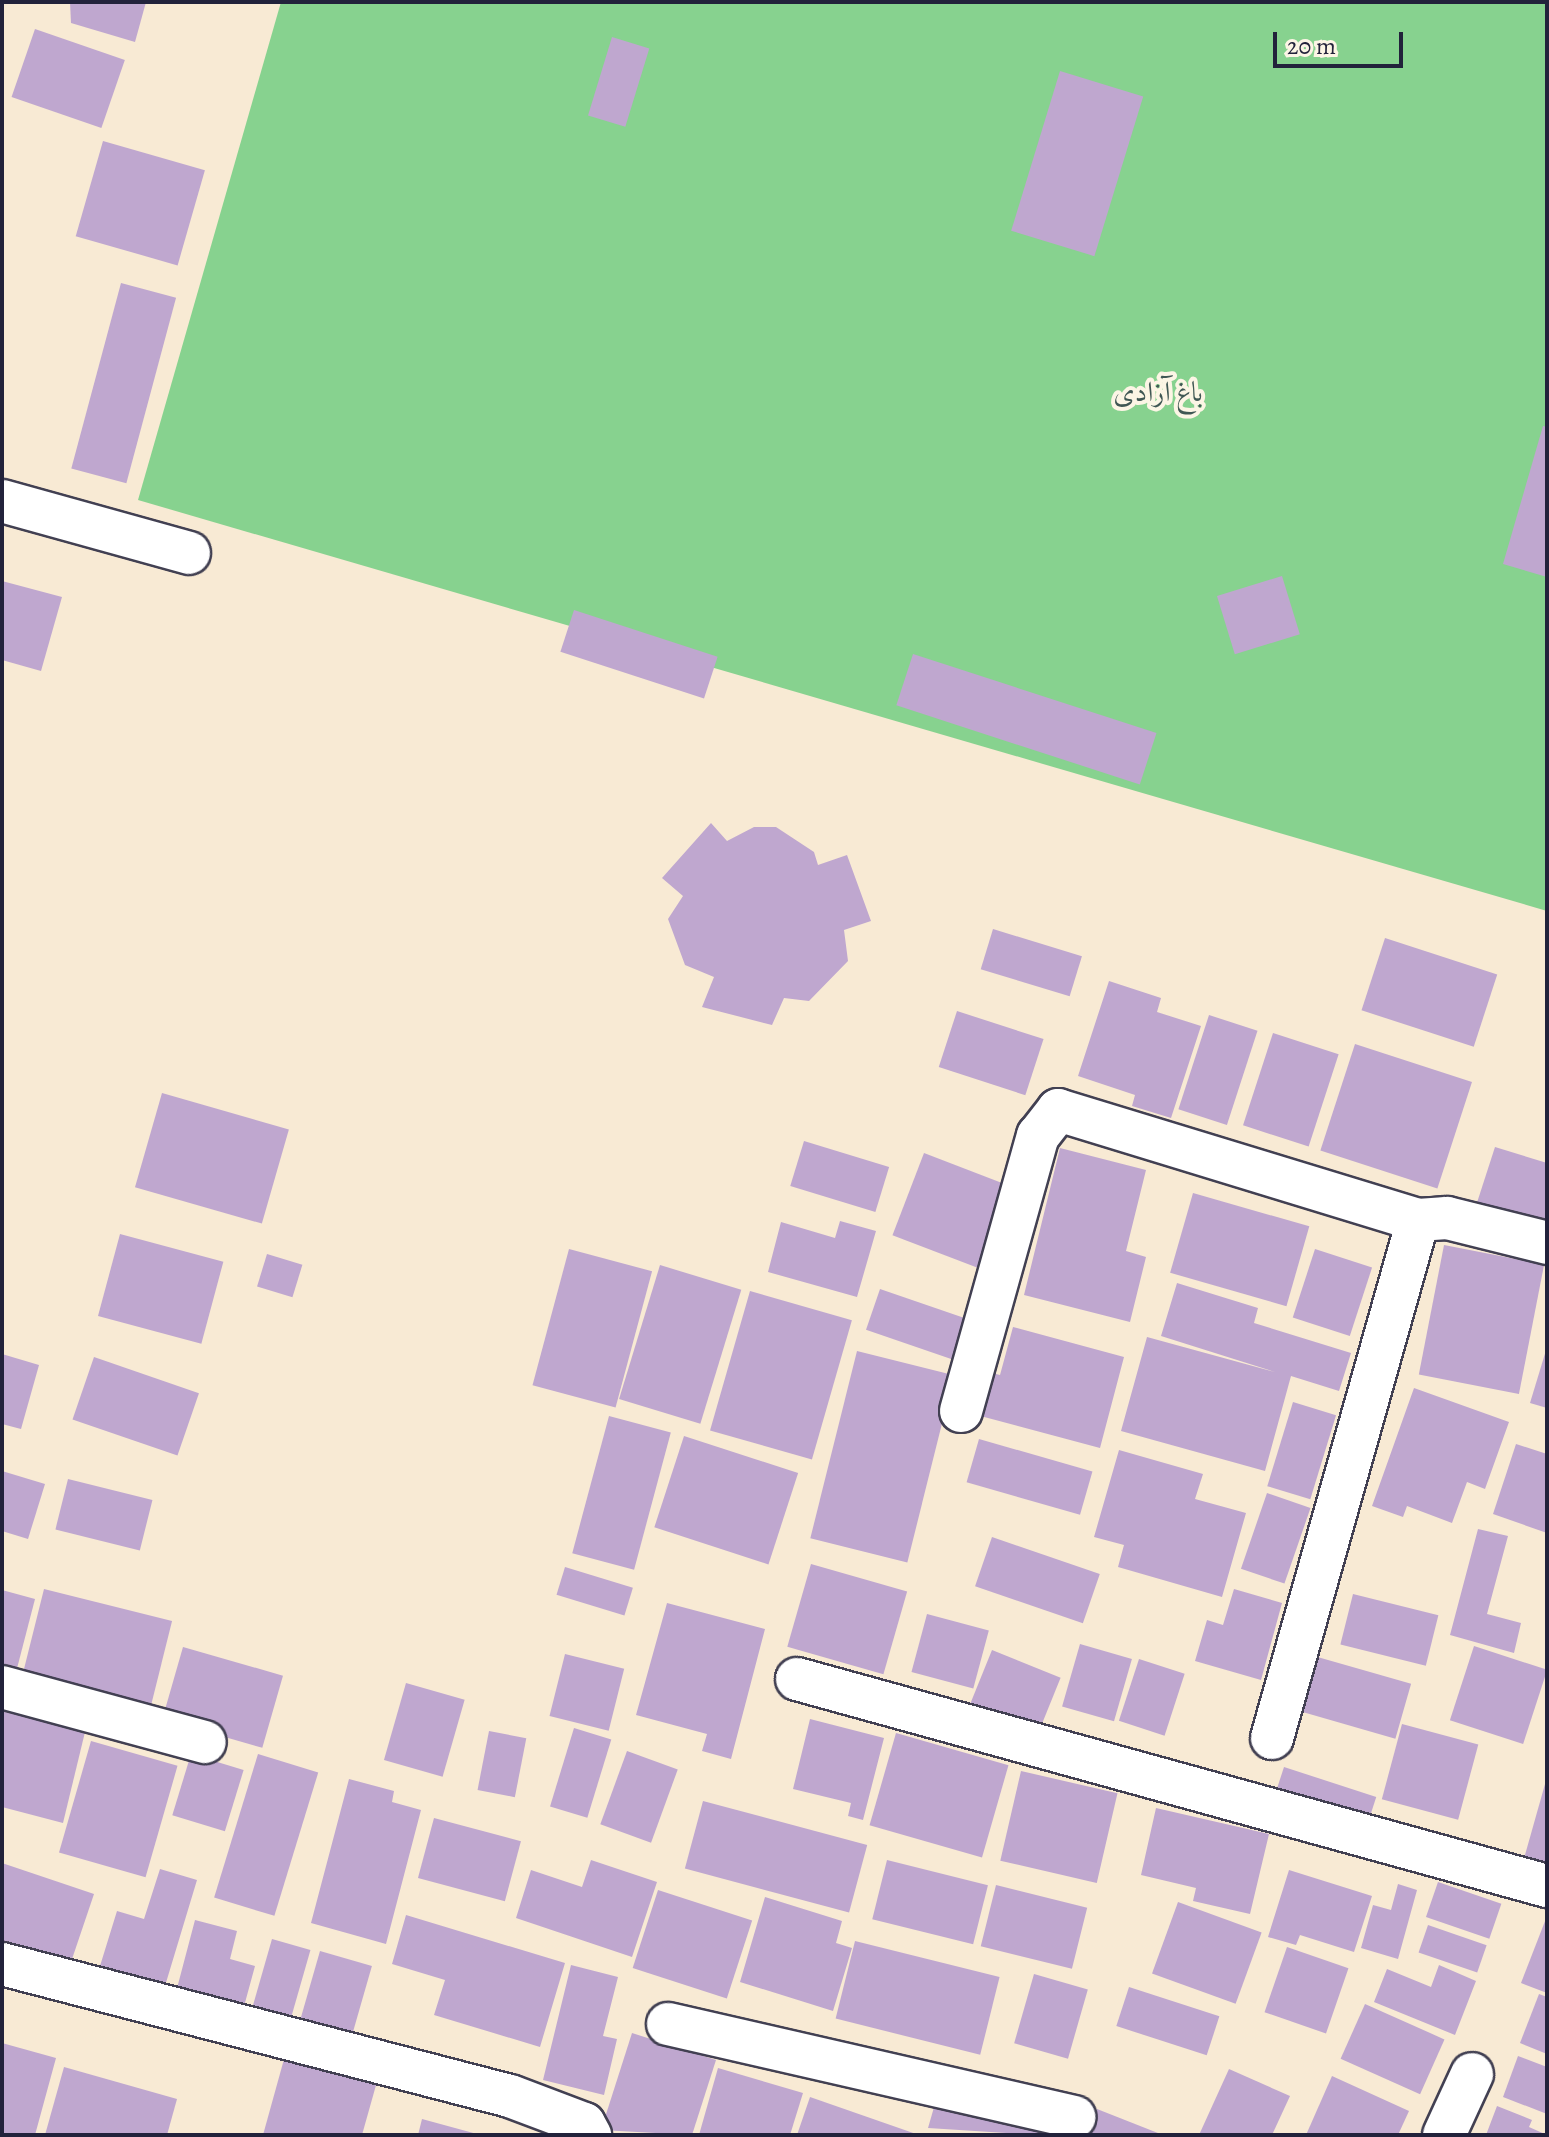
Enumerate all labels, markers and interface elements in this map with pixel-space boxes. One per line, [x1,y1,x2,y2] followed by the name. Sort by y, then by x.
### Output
[1277,16,1407,66] scale bar
[1287,30,1336,62] text: 20 m
[1113,375,1203,409] park label: باغ آزادی

